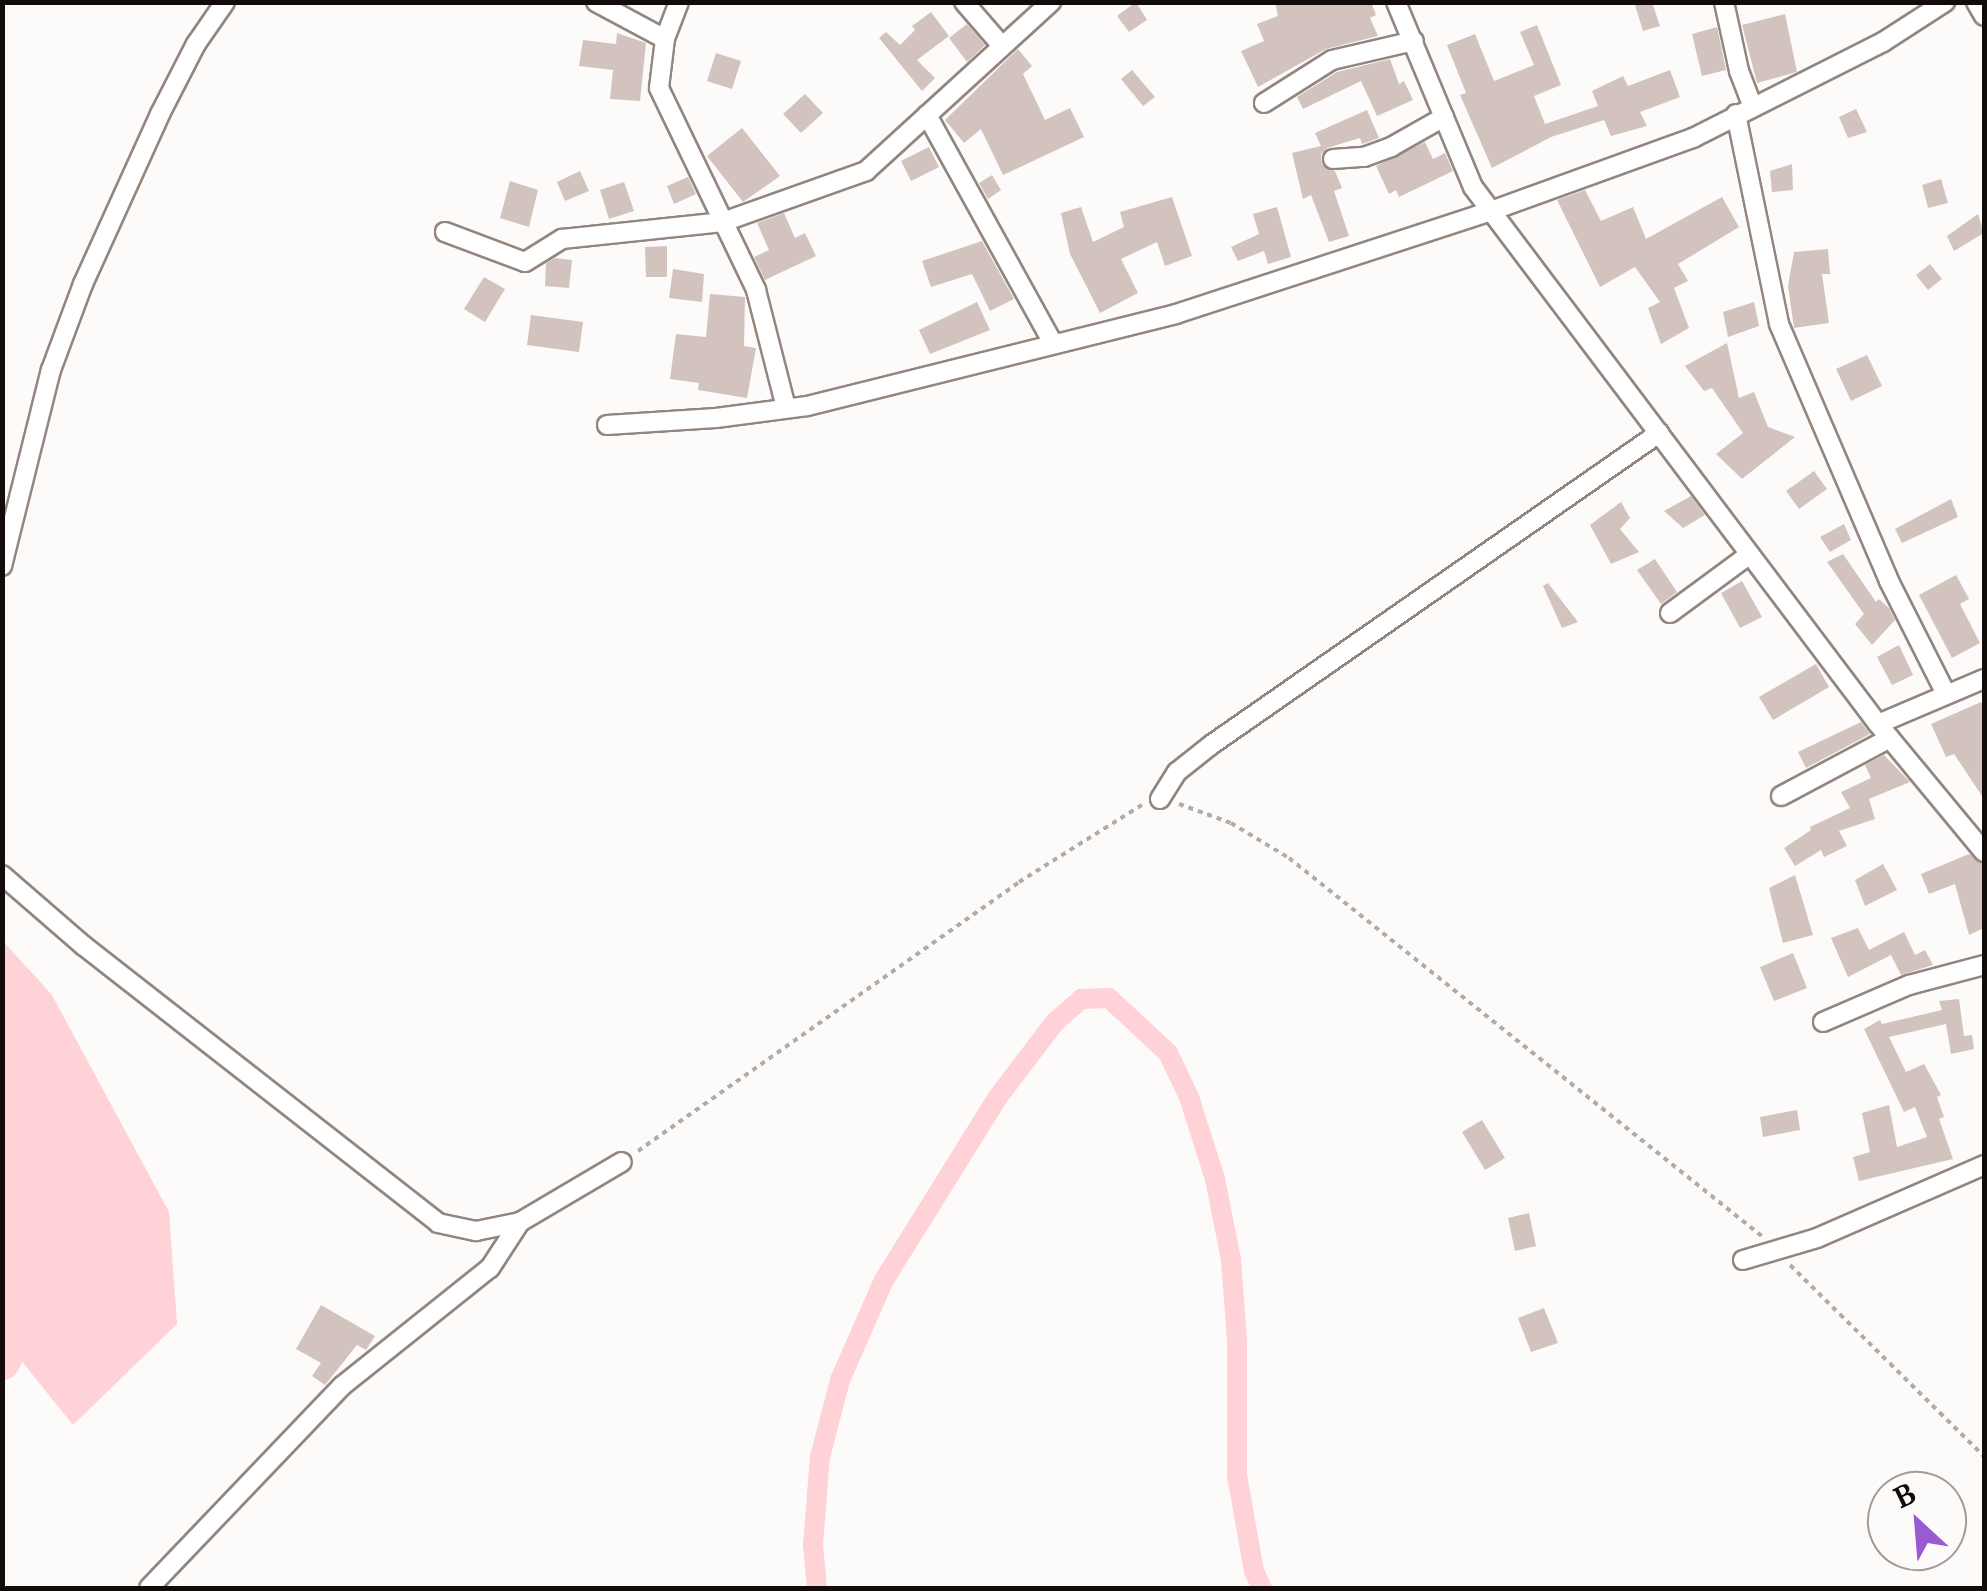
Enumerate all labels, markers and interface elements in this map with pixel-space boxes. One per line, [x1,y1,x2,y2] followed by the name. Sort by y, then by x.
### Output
[1867,1471,1967,1571] north arrow
[1888,1475,1921,1516] text: B

